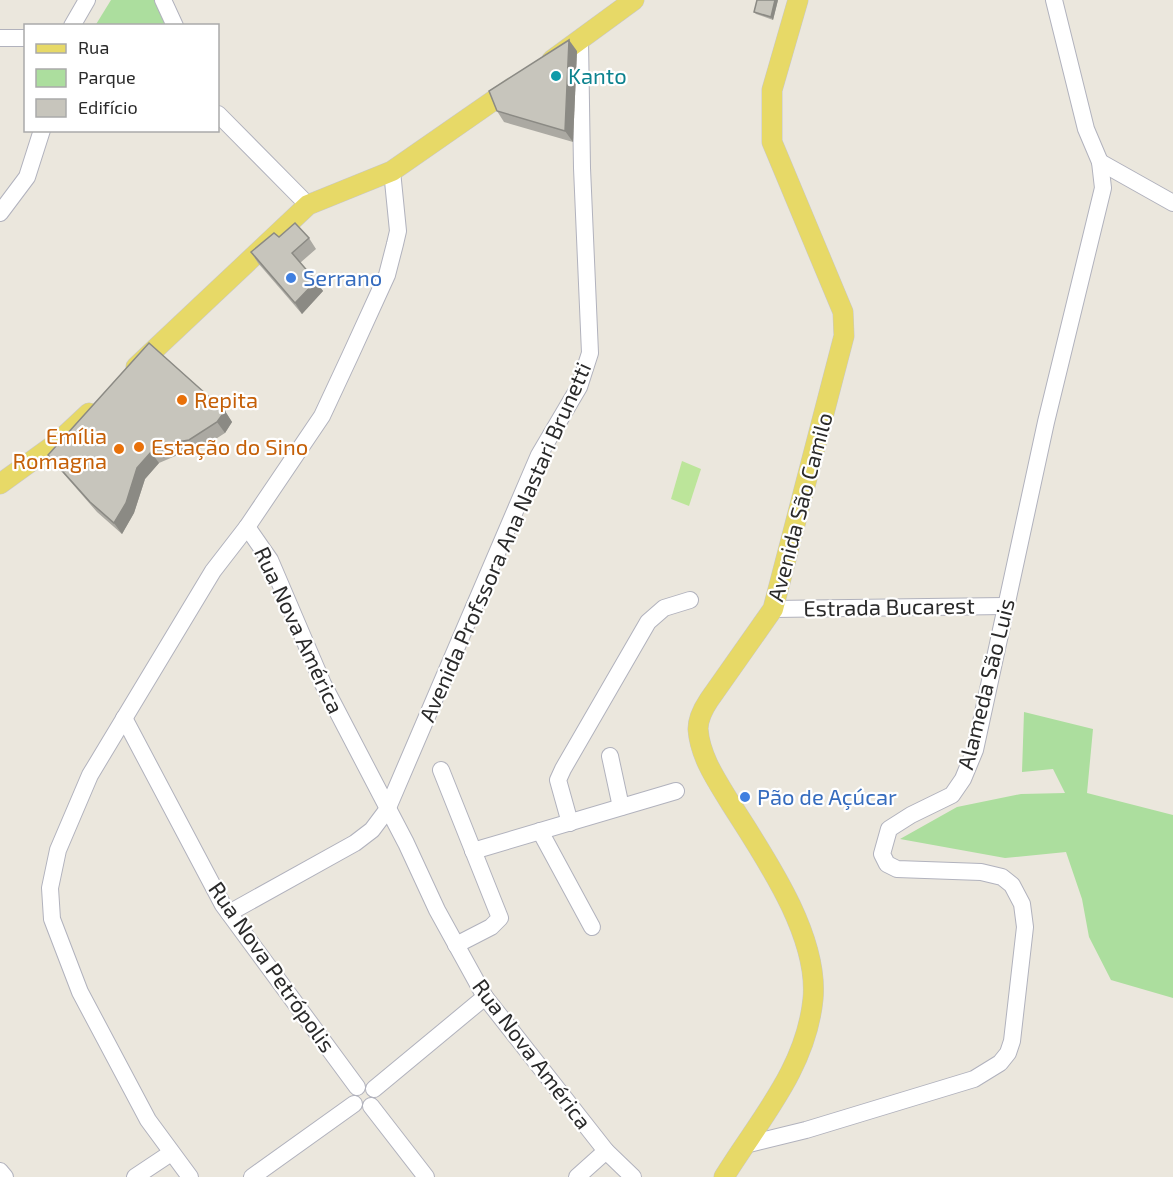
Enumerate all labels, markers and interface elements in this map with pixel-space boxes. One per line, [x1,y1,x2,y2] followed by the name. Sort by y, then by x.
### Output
[24,24,219,132] legend
[78,36,109,58] text: Rua
[568,62,627,88] place label: Kanto
[78,66,136,88] text: Parque
[549,69,563,83] marker: Kanto
[78,96,138,118] text: Edifício
[303,264,382,290] place label: Serrano
[284,271,298,285] marker: Serrano
[413,358,595,725] street label: Avenida Profssora Ana Nastari Brunetti
[194,386,258,412] place label: Repita
[175,393,189,407] marker: Repita
[761,409,837,604] street label: Avenida São Camilo
[13,422,107,473] place label: Emília Romagna
[151,433,308,461] place label: Estação do Sino
[132,440,146,454] marker: Estação do Sino
[112,442,126,456] marker: Emília Romagna
[250,542,350,717] street label: Rua Nova América
[803,592,975,620] street label: Estrada Bucarest
[951,596,1019,772] street label: Alameda São Luis
[757,783,897,811] place label: Pão de Açúcar
[738,790,752,804] marker: Pão de Açúcar
[204,876,341,1057] street label: Rua Nova Petrópolis
[468,973,598,1133] street label: Rua Nova América

